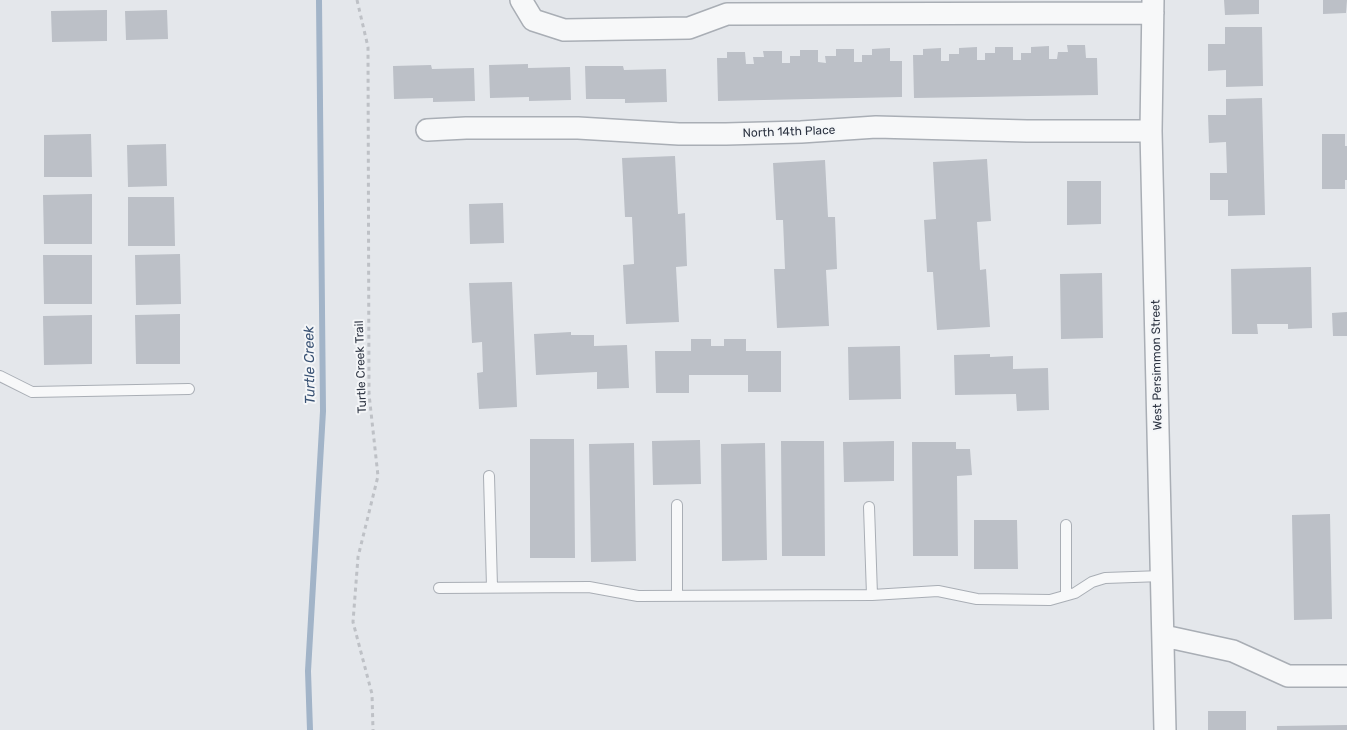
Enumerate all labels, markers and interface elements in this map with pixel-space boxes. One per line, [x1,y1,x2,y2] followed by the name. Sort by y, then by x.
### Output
[742,123,836,141] street label: North 14th Place
[1149,299,1165,431] street label: West Persimmon Street
[352,320,370,414] street label: Turtle Creek Trail
[301,326,319,404] water label: Turtle Creek

